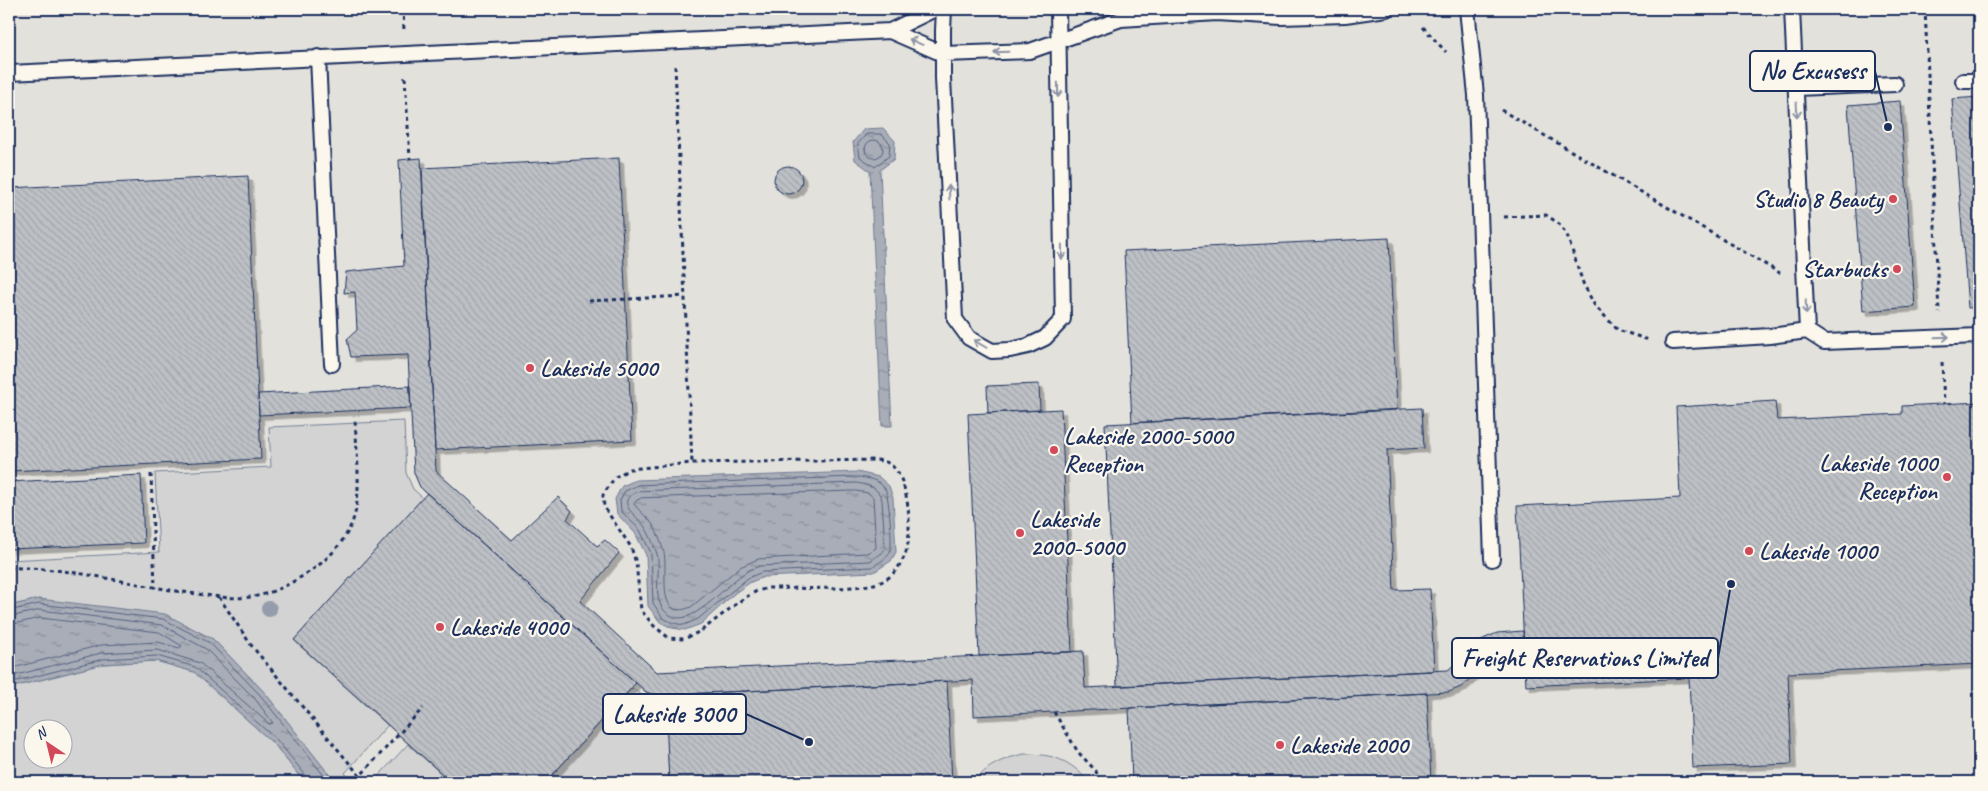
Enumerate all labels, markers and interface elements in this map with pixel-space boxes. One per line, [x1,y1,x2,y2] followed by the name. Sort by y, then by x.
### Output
[909,37,924,47] one-way arrow
[993,48,1009,57] one-way arrow
[1750,51,1875,91] callout: No Excusess
[1760,55,1868,87] text: No Excusess
[1054,82,1063,98] one-way arrow
[1792,102,1801,118] one-way arrow
[1753,184,1885,214] place label: Studio 8 Beauty
[944,185,953,201] one-way arrow
[1887,193,1899,205] marker: Studio 8 Beauty
[1057,244,1067,260] one-way arrow
[1802,254,1890,284] place label: Starbucks
[1891,263,1903,275] marker: Starbucks
[1802,299,1811,315] one-way arrow
[1934,332,1950,342] one-way arrow
[972,339,987,349] one-way arrow
[540,353,660,383] place label: Lakeside 5000
[524,362,536,374] marker: Lakeside 5000
[1064,421,1235,479] place label: Lakeside 2000-5000 Reception
[1048,444,1060,456] marker: Lakeside 2000-5000 Reception
[1819,448,1939,506] place label: Lakeside 1000 Reception
[1941,471,1953,483] marker: Lakeside 1000 Reception
[1030,504,1126,562] place label: Lakeside 2000-5000
[1014,527,1026,539] marker: Lakeside 2000-5000
[1759,536,1879,566] place label: Lakeside 1000
[1743,545,1755,557] marker: Lakeside 1000
[450,612,570,642] place label: Lakeside 4000
[434,621,446,633] marker: Lakeside 4000
[1452,638,1718,678] callout: Freight Reservations Limited
[1462,642,1712,674] text: Freight Reservations Limited
[603,694,746,734] callout: Lakeside 3000
[613,698,738,730] text: Lakeside 3000
[22,718,72,768] north arrow
[32,723,51,743] text: N
[1290,730,1410,760] place label: Lakeside 2000
[1274,739,1286,751] marker: Lakeside 2000

